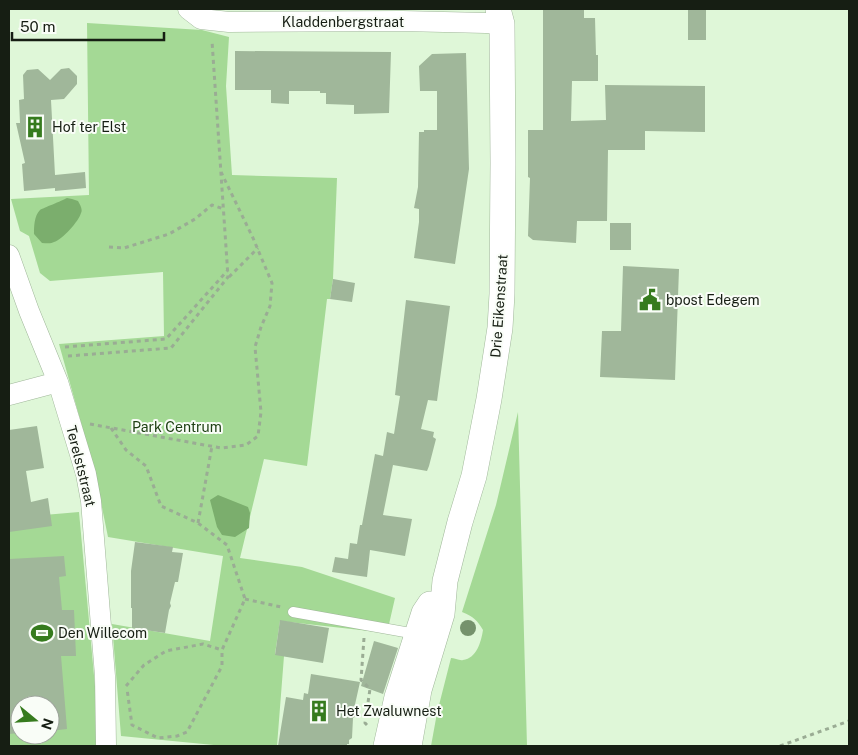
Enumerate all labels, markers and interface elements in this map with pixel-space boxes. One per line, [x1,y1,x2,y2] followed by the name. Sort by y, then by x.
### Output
[12,10,165,42] scale bar
[282,14,404,30] street label: Kladdenbergstraat
[20,18,55,35] text: 50 m
[22,114,48,140] building icon: Hof ter Elst
[52,119,126,135] place label: Hof ter Elst
[487,254,511,358] street label: Drie Eikenstraat
[637,287,663,313] public building icon: bpost Edegem
[666,292,760,308] place label: bpost Edegem
[132,419,222,435] park label: Park Centrum
[63,424,99,508] street label: Terelststraat
[29,620,55,646] sports icon: Den Willecom
[58,625,147,641] place label: Den Willecom
[10,695,60,745] north arrow
[306,698,332,724] building icon: Het Zwaluwnest
[336,703,442,719] place label: Het Zwaluwnest
[38,716,57,732] text: N

